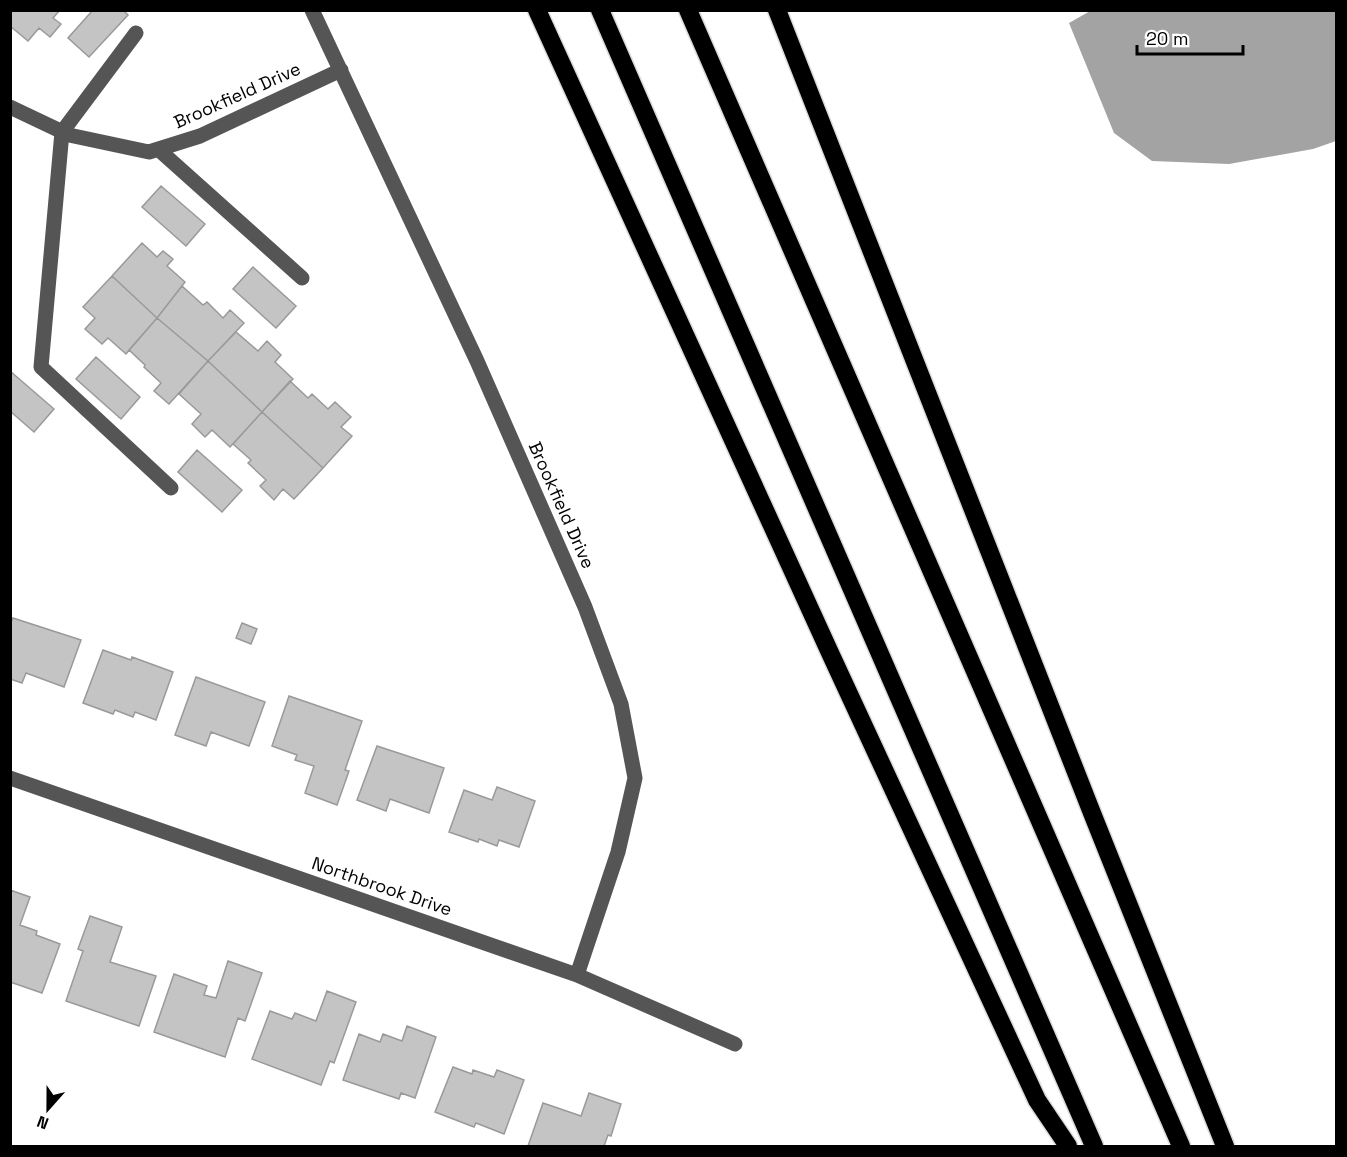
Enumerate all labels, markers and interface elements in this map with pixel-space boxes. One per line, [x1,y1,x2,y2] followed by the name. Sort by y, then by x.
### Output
[1137,18,1244,56] scale bar
[1146,27,1189,50] text: 20 m
[170,57,304,133] street label: Brookfield Drive
[524,438,600,572] street label: Brookfield Drive
[309,851,455,921] street label: Northbrook Drive
[18,1079,78,1139] north arrow
[34,1111,52,1134] text: N

